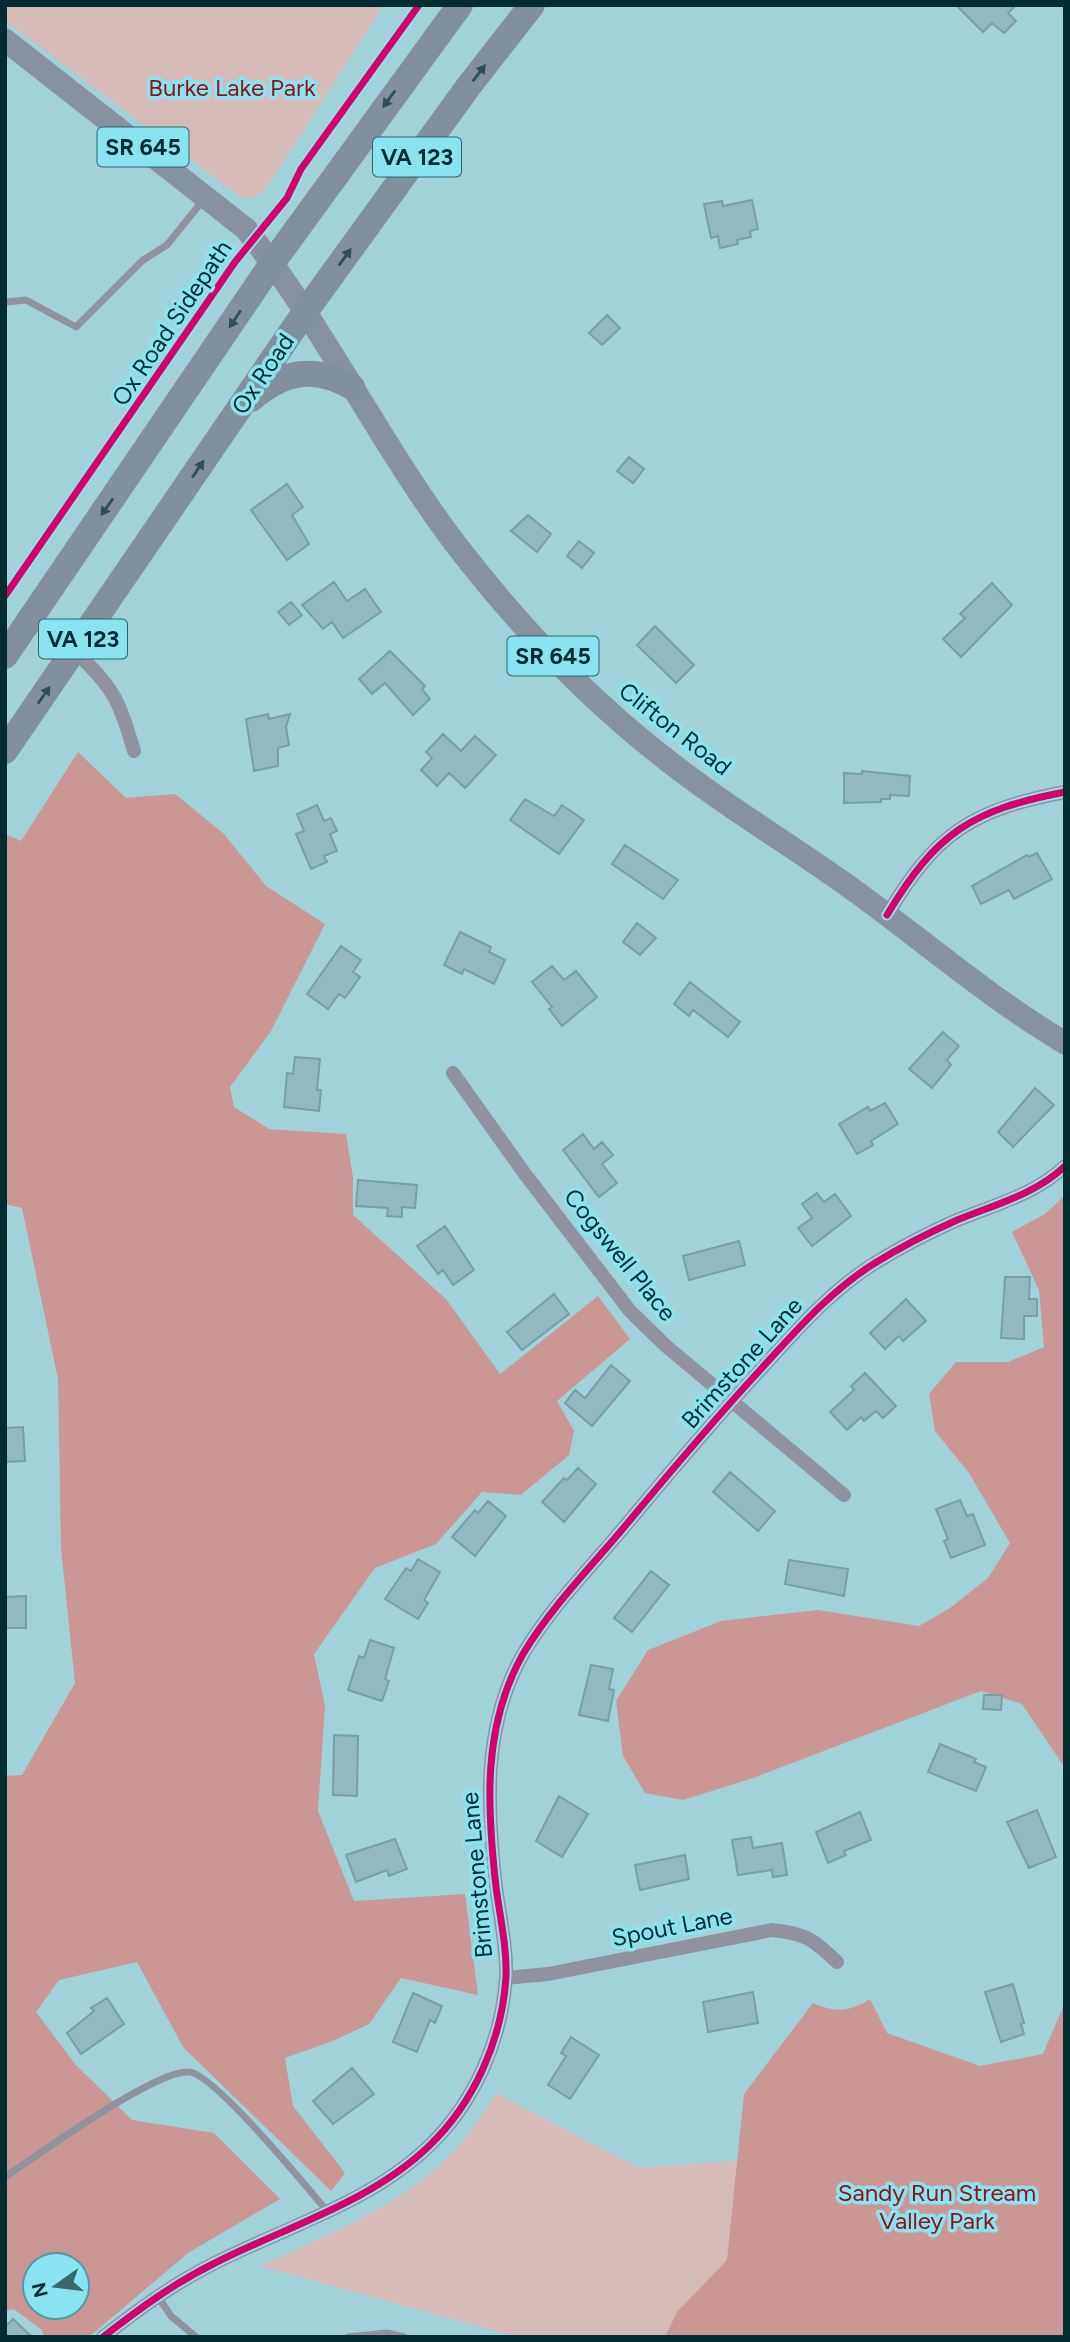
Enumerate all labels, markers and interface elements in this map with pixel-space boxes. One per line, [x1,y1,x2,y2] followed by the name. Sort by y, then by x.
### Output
[471,64,486,82] one-way arrow
[148,73,316,102] park label: Burke Lake Park
[383,90,397,108] one-way arrow
[97,128,188,166] road number: SR 645
[373,138,461,176] road number: VA 123
[105,234,238,411] street label: Ox Road Sidepath
[338,248,352,266] one-way arrow
[229,309,242,329] one-way arrow
[225,328,300,420] street label: Ox Road
[191,460,205,478] one-way arrow
[100,498,114,516] one-way arrow
[39,620,127,659] road number: VA 123
[508,636,598,676] road number: SR 645
[613,676,737,781] street label: Clifton Road
[37,686,51,704] one-way arrow
[558,1183,683,1327] street label: Cogswell Place
[675,1291,808,1434] street label: Brimstone Lane
[455,1791,498,1959] street label: Brimstone Lane
[609,1901,735,1952] street label: Spout Lane
[838,2178,1036,2235] park label: Sandy Run Stream Valley Park
[21,2251,91,2321] north arrow
[27,2280,53,2300] text: N

